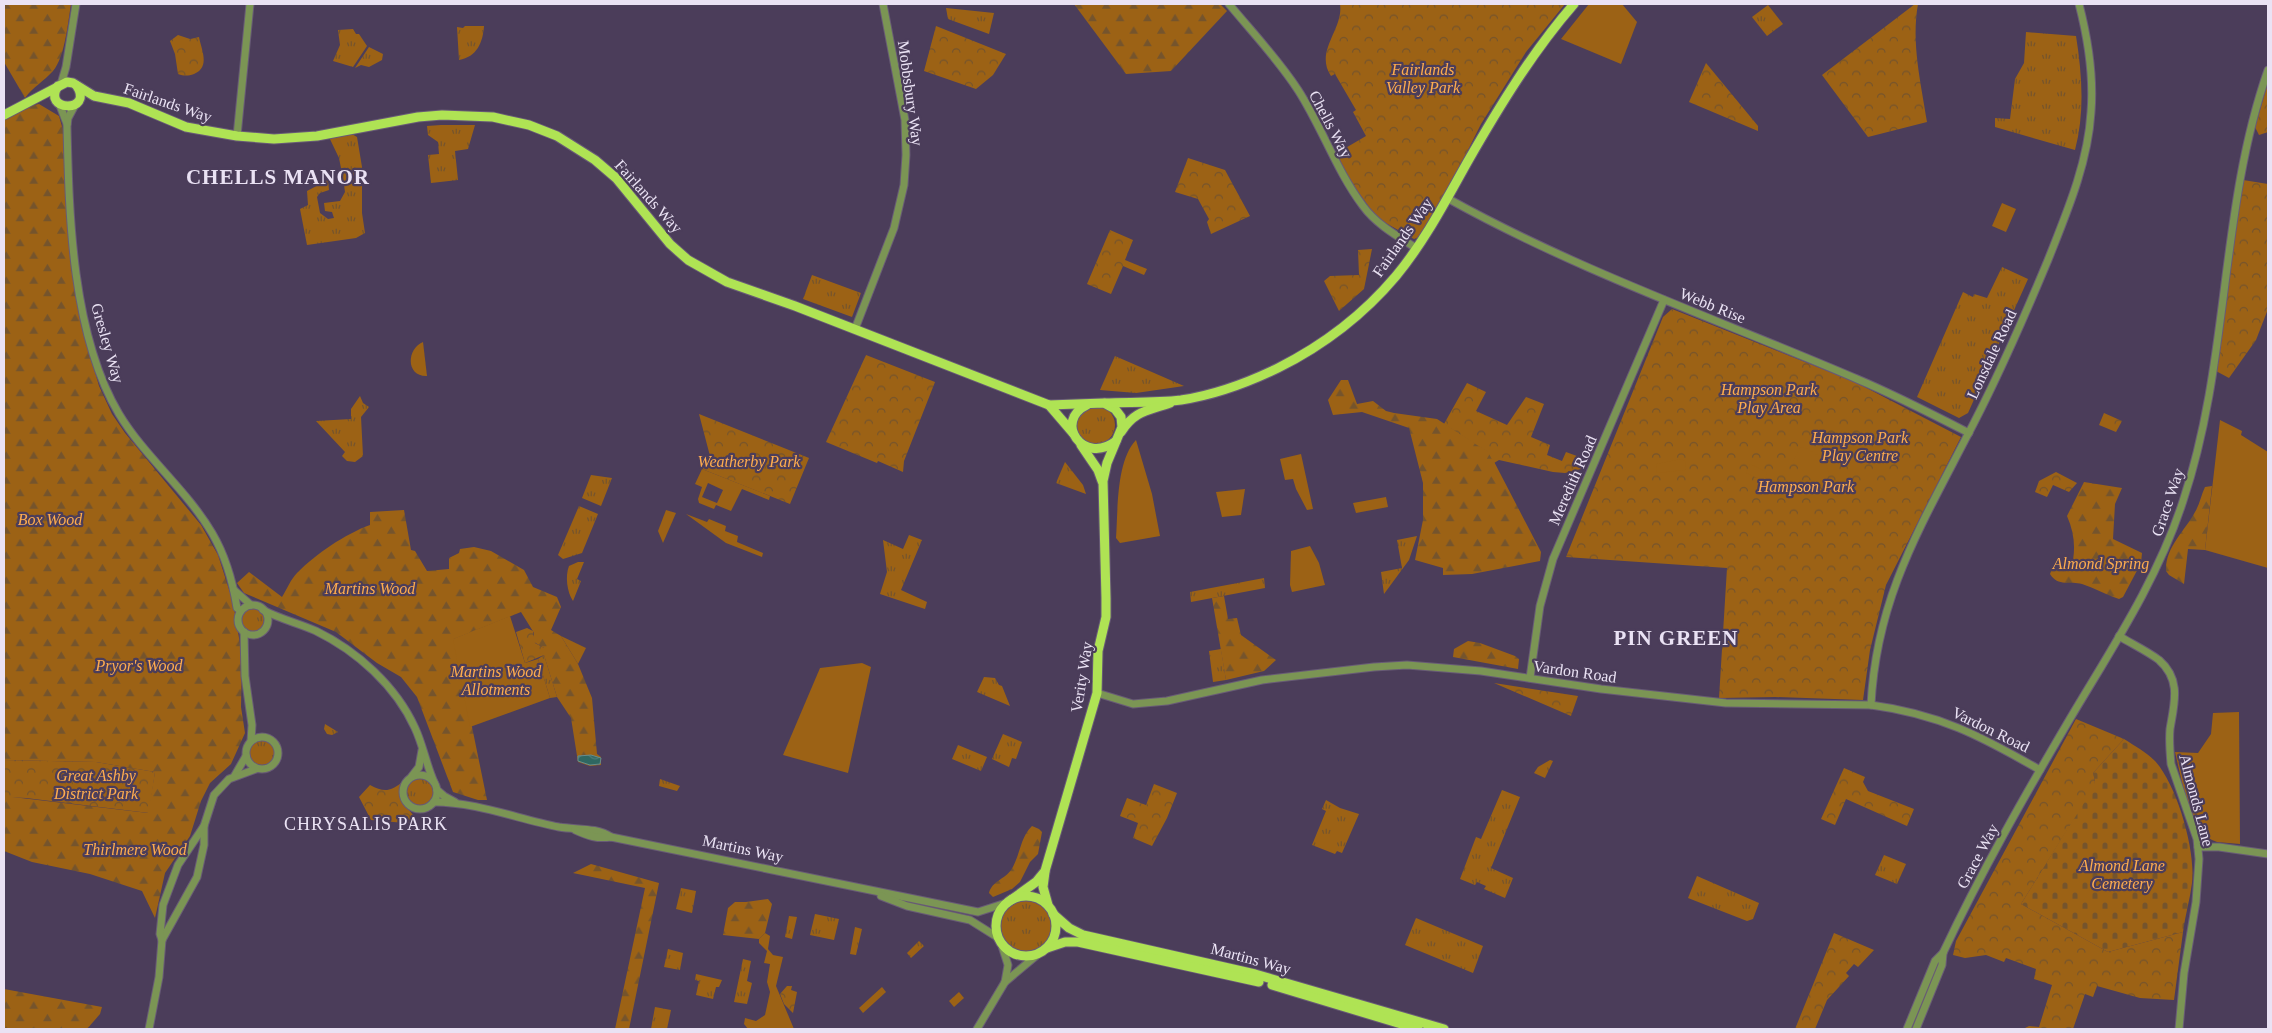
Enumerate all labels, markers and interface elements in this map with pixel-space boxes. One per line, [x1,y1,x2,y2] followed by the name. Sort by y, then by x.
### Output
[894,39,926,147] street label: Mobbsbury Way
[1386,61,1461,97] park label: Fairlands Valley Park
[121,79,214,126] street label: Fairlands Way
[1305,88,1355,161] street label: Chells Way
[611,156,686,237] street label: Fairlands Way
[186,165,370,189] district label: CHELLS MANOR
[1369,195,1437,280] street label: Fairlands Way
[1677,285,1748,326] street label: Webb Rise
[87,301,127,385] street label: Gresley Way
[1963,307,2020,401] street label: Lonsdale Road
[1720,381,1818,417] park label: Hampson Park Play Area
[1811,429,1909,465] park label: Hampson Park Play Centre
[1545,433,1600,528] street label: Meredith Road
[698,453,801,471] park label: Weatherby Park
[2148,466,2188,539] street label: Grace Way
[1757,478,1855,496] park label: Hampson Park
[18,511,83,528] park label: Box Wood
[2052,555,2149,573] park label: Almond Spring
[324,580,416,597] park label: Martins Wood
[1613,626,1739,650] district label: PIN GREEN
[1067,640,1096,714] street label: Verity Way
[95,657,183,675] park label: Pryor's Wood
[1532,657,1618,686] street label: Vardon Road
[450,663,542,698] park label: Martins Wood Allotments
[1949,703,2032,755] street label: Vardon Road
[2176,752,2217,848] street label: Almonds Lane
[53,767,139,802] park label: Great Ashby District Park
[284,814,448,834] district label: CHRYSALIS PARK
[1953,821,2002,892] street label: Grace Way
[701,832,785,866] street label: Martins Way
[83,841,188,858] park label: Thirlmere Wood
[2078,857,2165,893] park label: Almond Lane Cemetery
[1209,940,1293,978] street label: Martins Way

